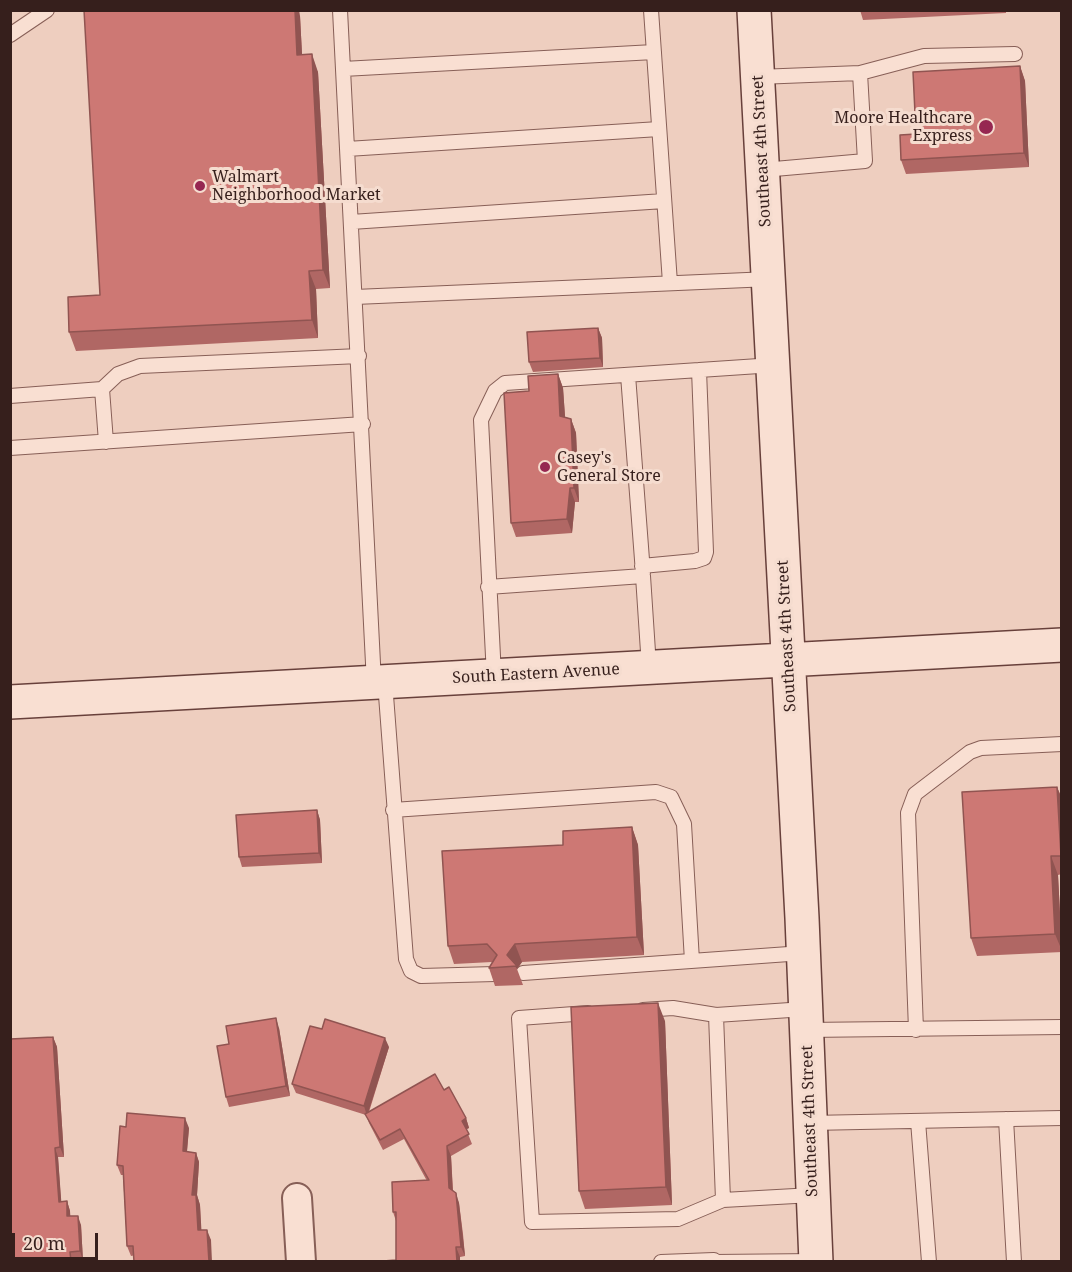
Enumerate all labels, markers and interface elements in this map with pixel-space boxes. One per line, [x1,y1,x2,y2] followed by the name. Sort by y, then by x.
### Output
[748,75,776,227] street label: Southeast 4th Street
[834,108,972,146] place label: Moore Healthcare Express
[977,118,995,136] marker: Moore Healthcare Express
[212,167,381,205] place label: Walmart Neighborhood Market
[193,179,207,193] marker: Walmart Neighborhood Market
[557,448,661,486] place label: Casey's General Store
[538,460,552,474] marker: Casey's General Store
[773,560,801,712] street label: Southeast 4th Street
[452,660,620,688] street label: South Eastern Avenue
[798,1045,822,1197] street label: Southeast 4th Street
[15,1221,100,1259] scale bar
[23,1231,65,1255] text: 20 m

